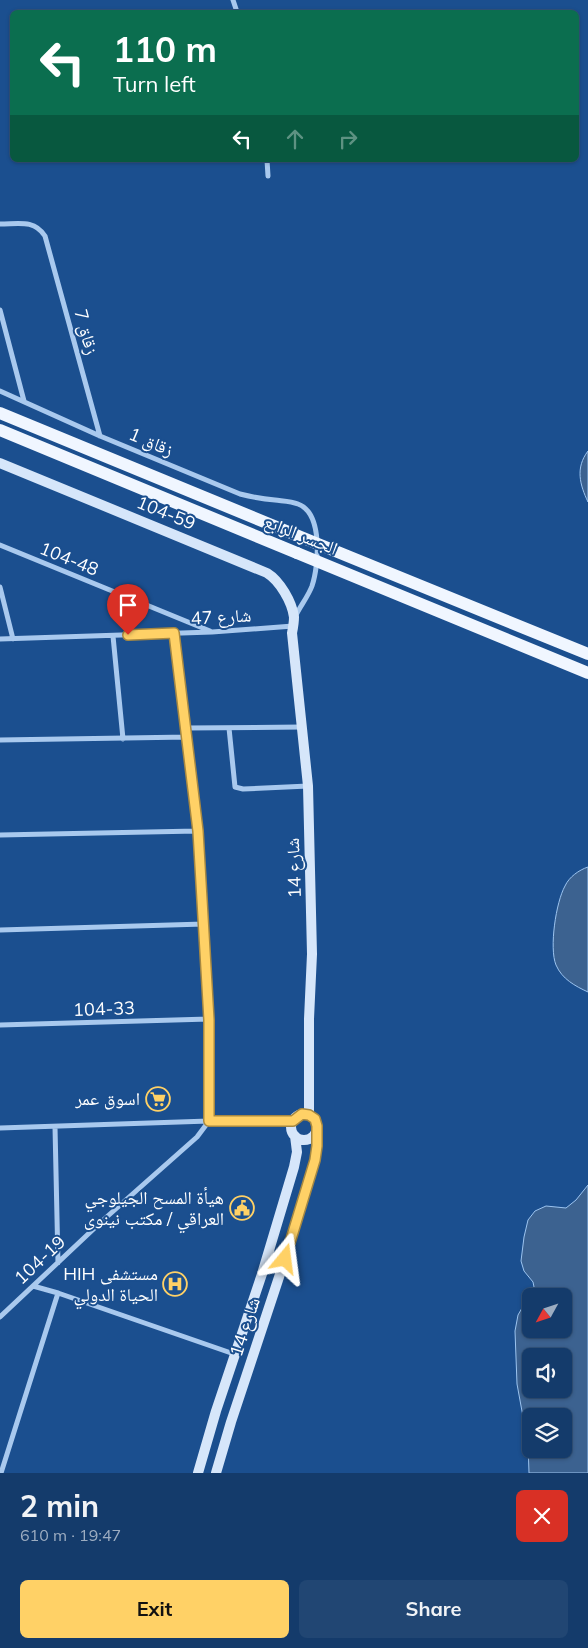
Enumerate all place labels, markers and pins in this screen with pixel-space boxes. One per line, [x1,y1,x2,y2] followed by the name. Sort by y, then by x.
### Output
[107,584,149,635] pin
[145,1086,171,1112] supermarket icon: اسوق عمر
[74,1087,140,1110] place label: اسوق عمر
[84,1186,224,1234] place label: هيأة المسح الجيلوجي العراقي / مكتب نينوى
[229,1195,255,1221] public building icon: هيأة المسح الجيلوجي العراقي / مكتب نينوى
[63,1262,158,1310] place label: HIH مستشفى الحياة الدولي
[162,1271,188,1297] hospital icon: HIH مستشفى الحياة الدولي

